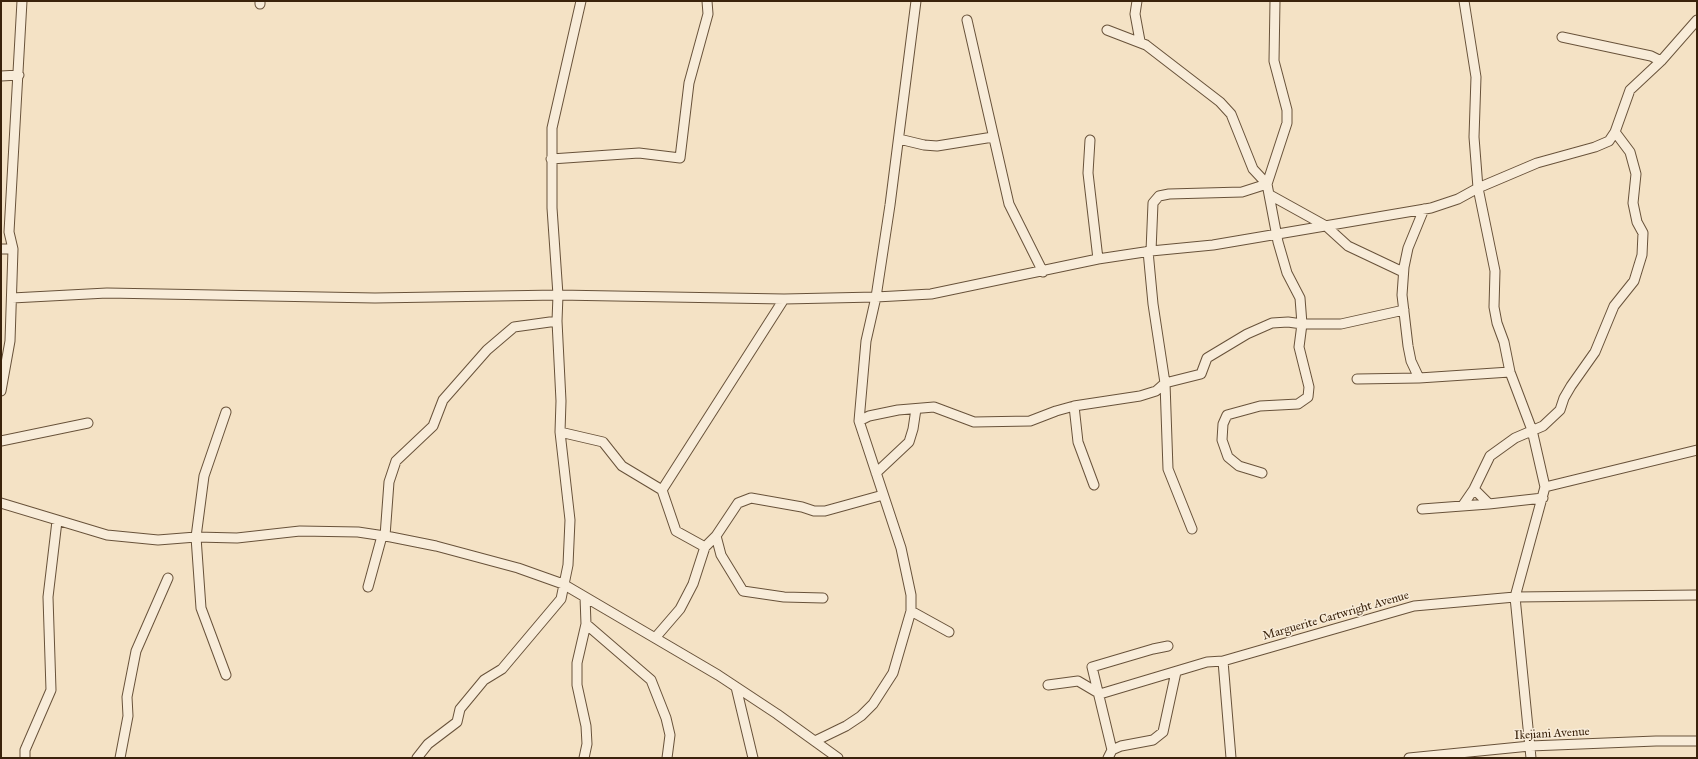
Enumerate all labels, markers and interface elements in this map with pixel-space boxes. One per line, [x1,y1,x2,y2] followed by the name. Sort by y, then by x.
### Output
[1261,588,1411,644] street label: Marguerite Cartwright Avenue
[1514,725,1590,743] street label: Ikejiani Avenue

